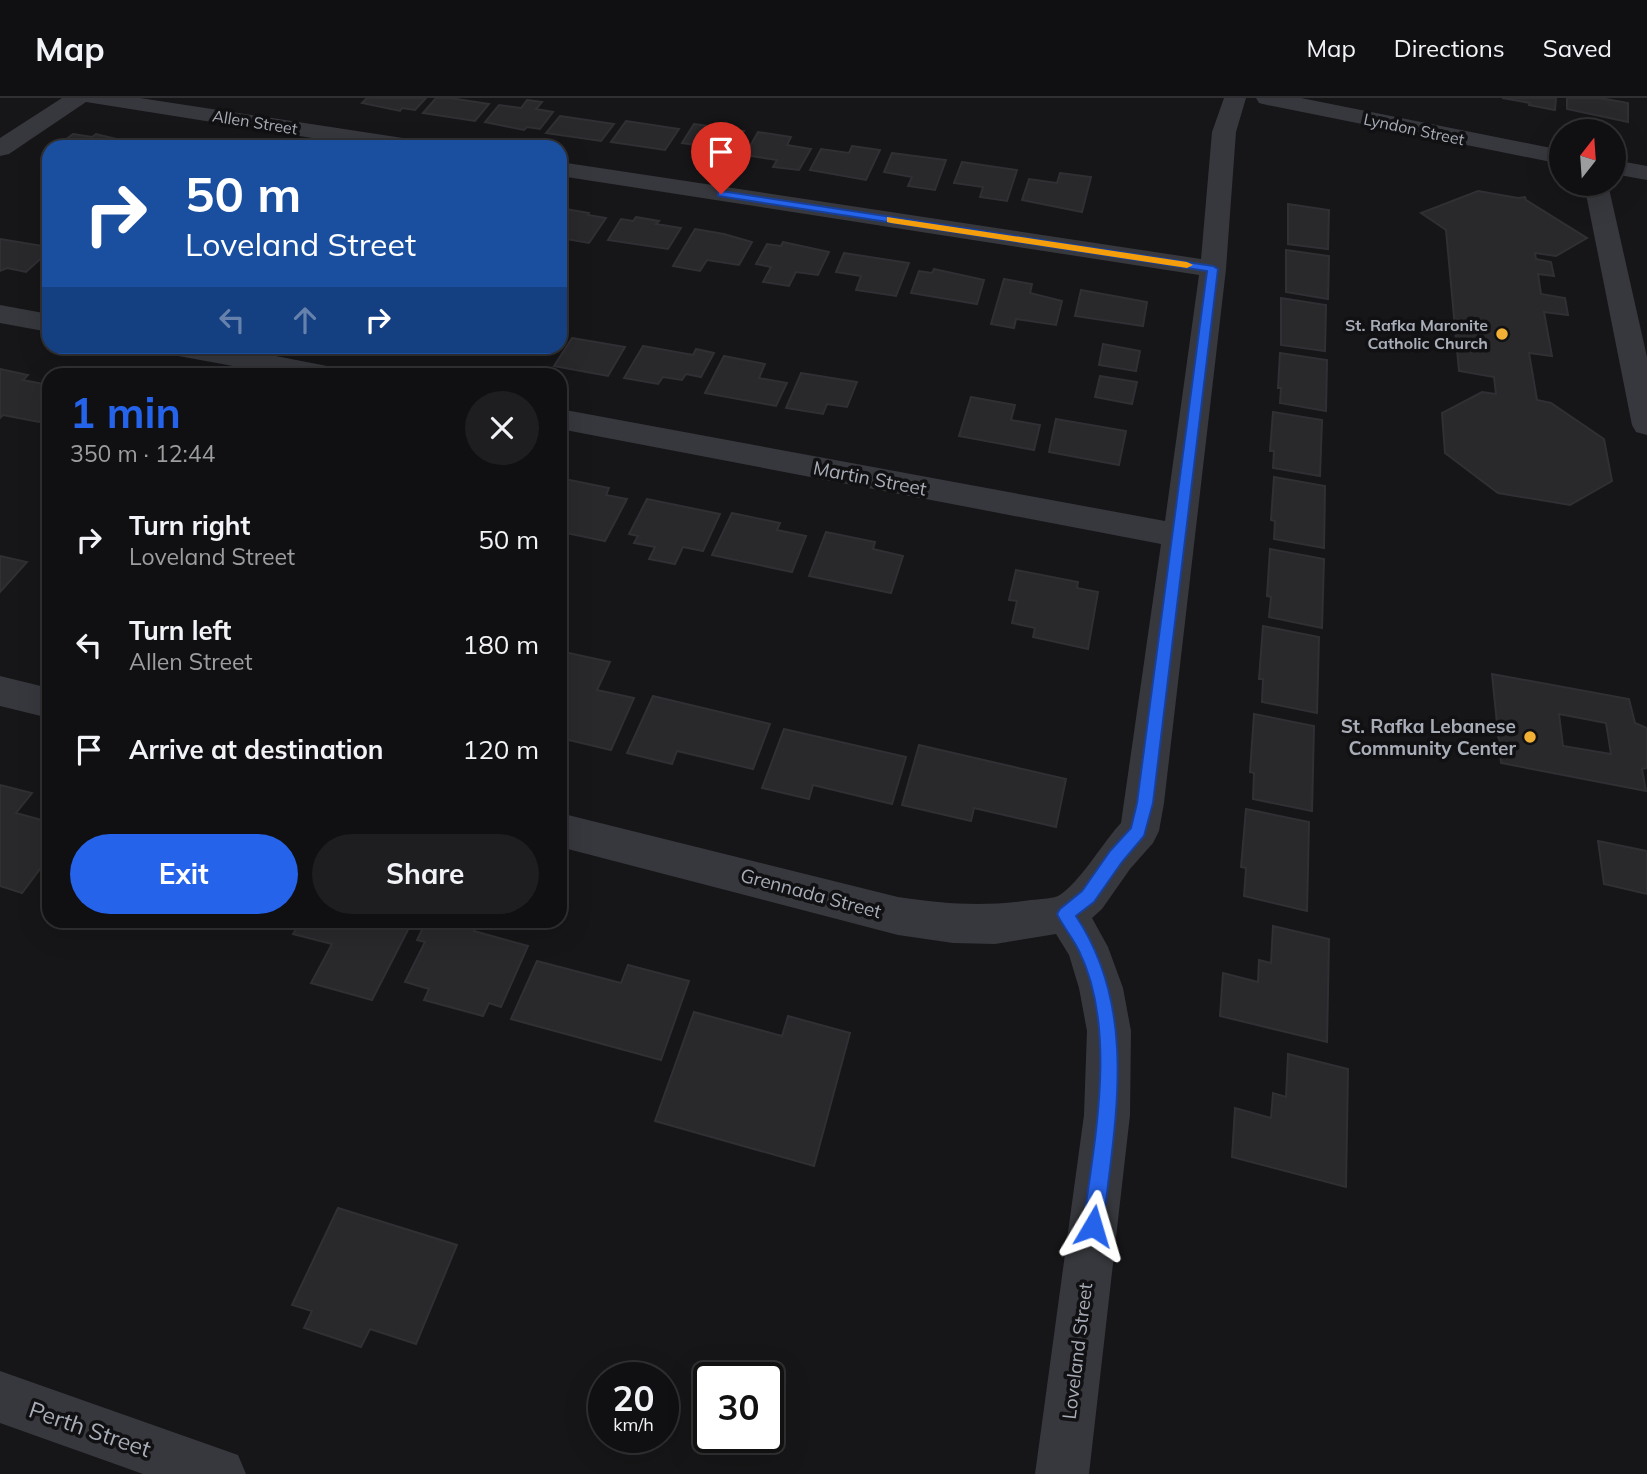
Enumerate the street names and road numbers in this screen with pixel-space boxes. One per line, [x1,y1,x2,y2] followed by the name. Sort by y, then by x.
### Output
[211,105,299,139] street label: Allen Street
[1362,109,1467,150] street label: Lyndon Street
[811,455,929,501] street label: Martin Street
[738,863,884,923] street label: Grennada Street
[1057,1281,1097,1421] street label: Loveland Street
[25,1395,155,1463] street label: Perth Street

